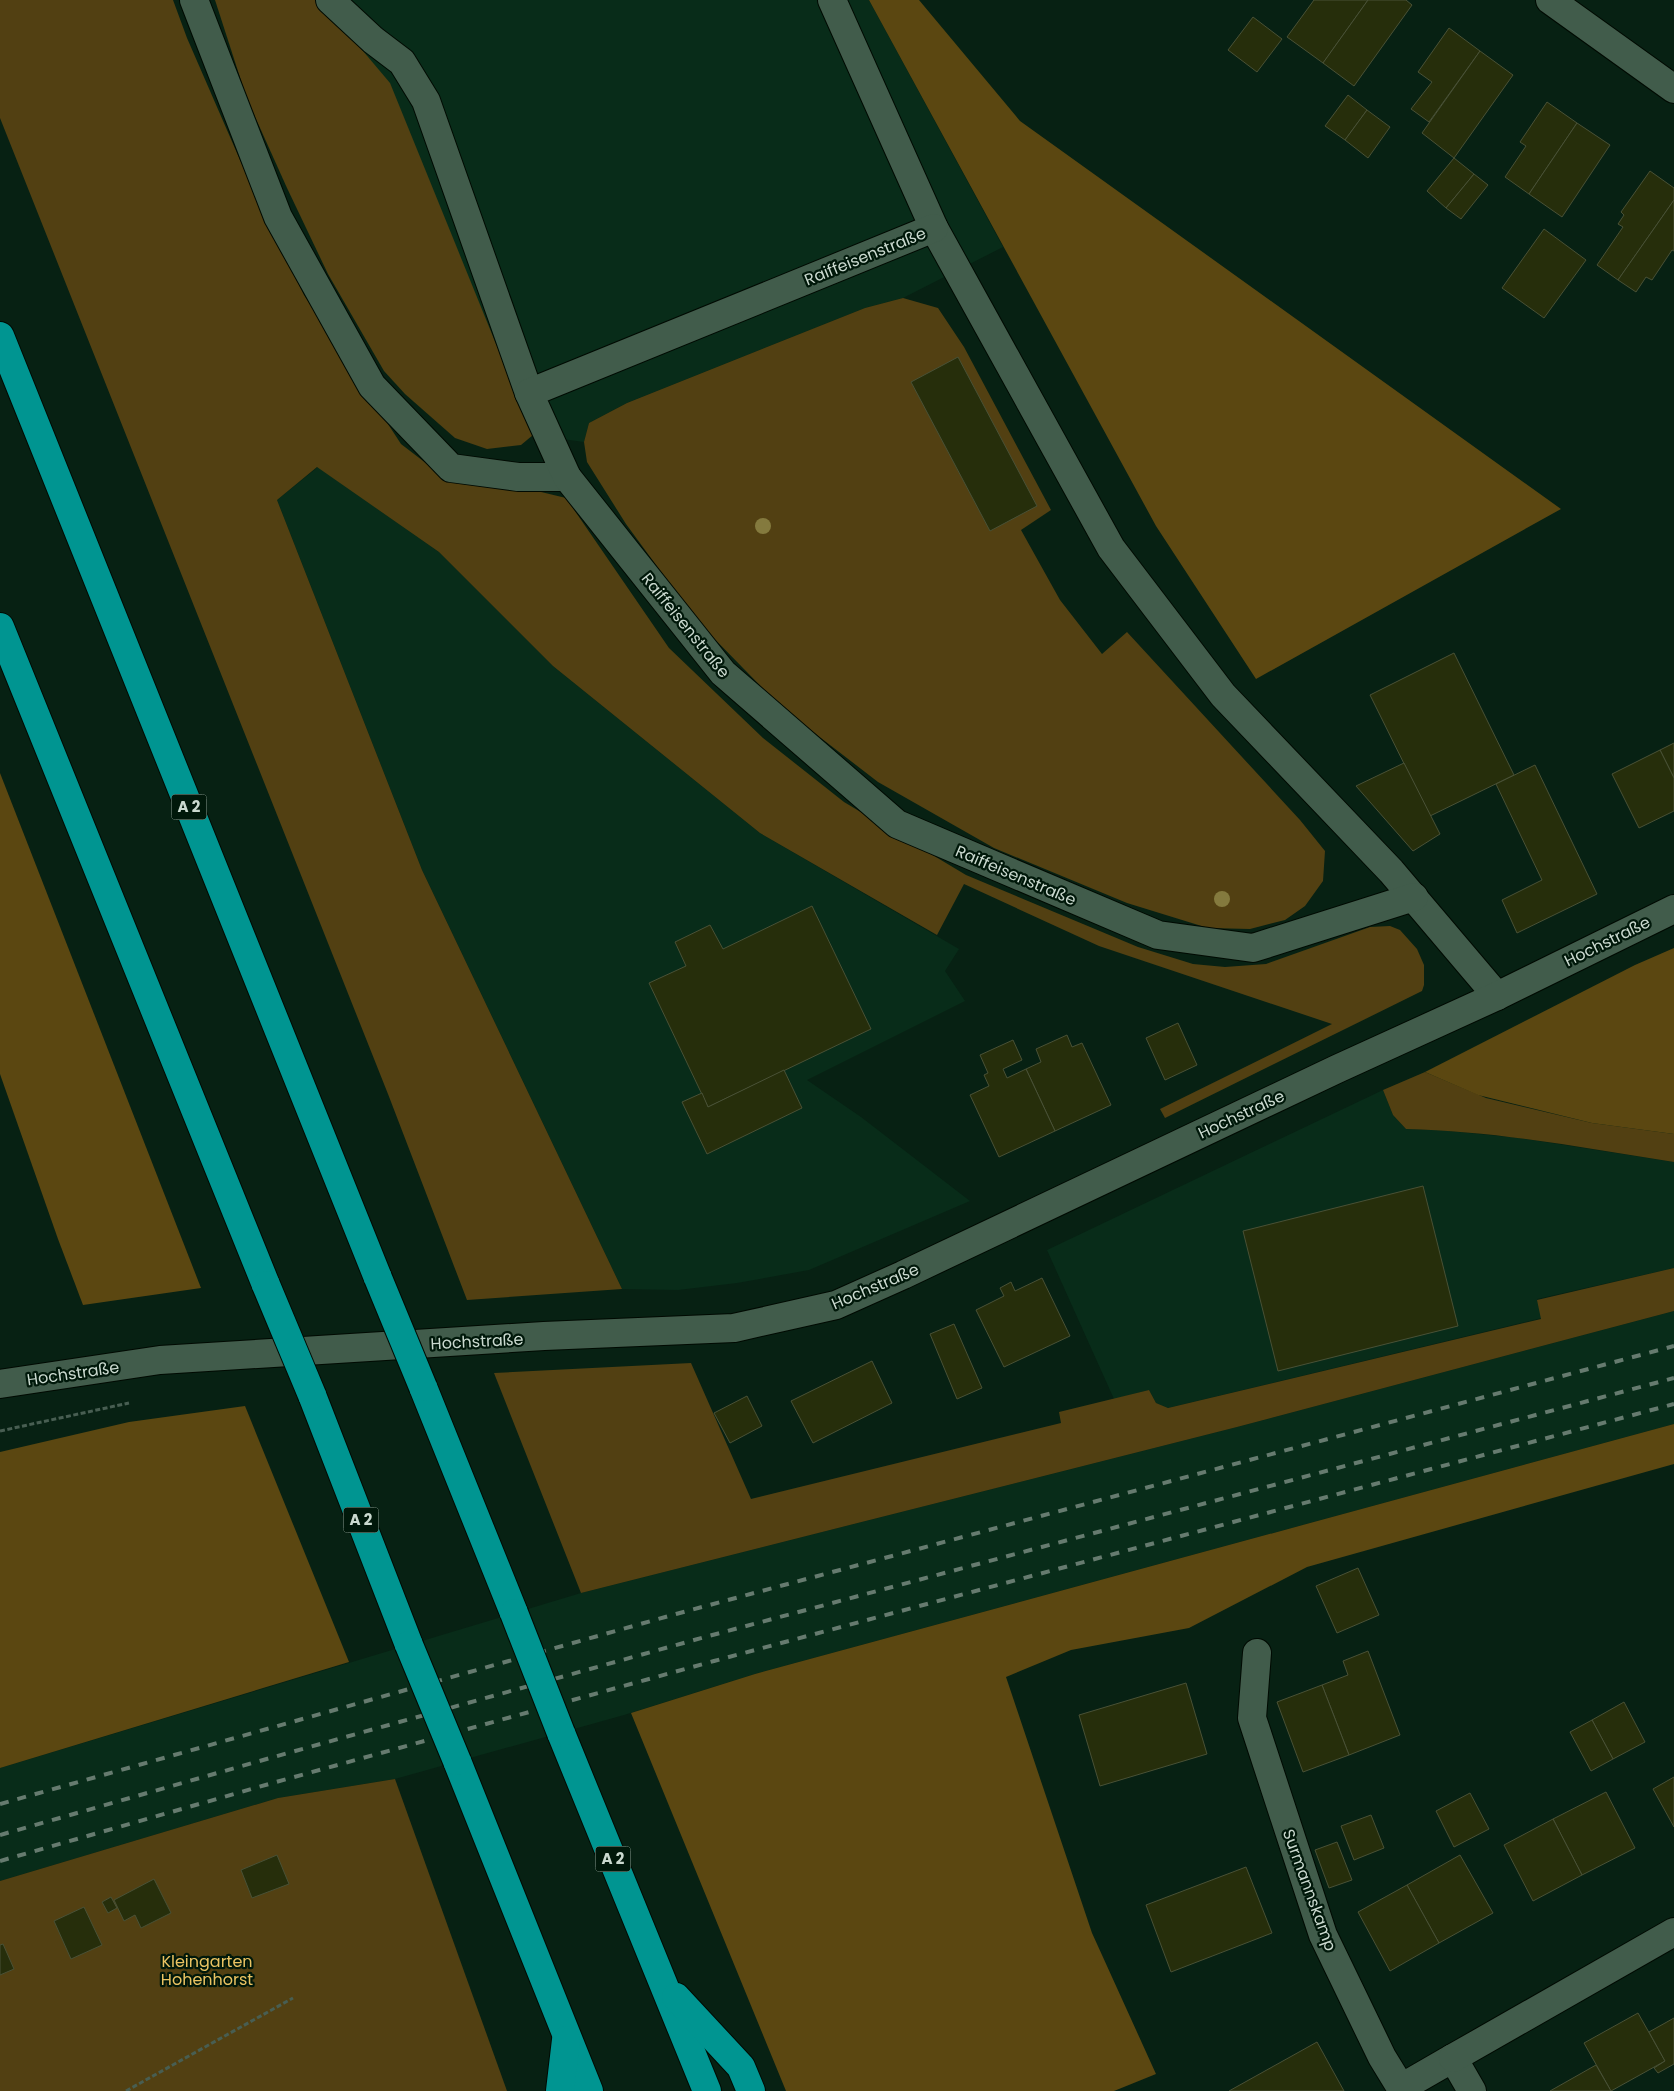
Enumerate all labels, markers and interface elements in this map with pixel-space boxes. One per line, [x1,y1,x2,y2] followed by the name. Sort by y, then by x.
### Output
[801,222,929,291] street label: Raiffeisenstraße
[636,568,735,683] street label: Raiffeisenstraße
[172,794,206,820] road number: A 2
[952,840,1080,911] street label: Raiffeisenstraße
[1560,911,1654,972] street label: Hochstraße
[1194,1084,1288,1145] street label: Hochstraße
[828,1258,923,1315] street label: Hochstraße
[430,1328,524,1355] street label: Hochstraße
[25,1356,121,1391] street label: Hochstraße
[344,1508,378,1532] road number: A 2
[1277,1826,1342,1954] street label: Surmannskamp
[596,1846,630,1872] road number: A 2
[161,1950,253,1991] park label: Kleingarten Hohenhorst

